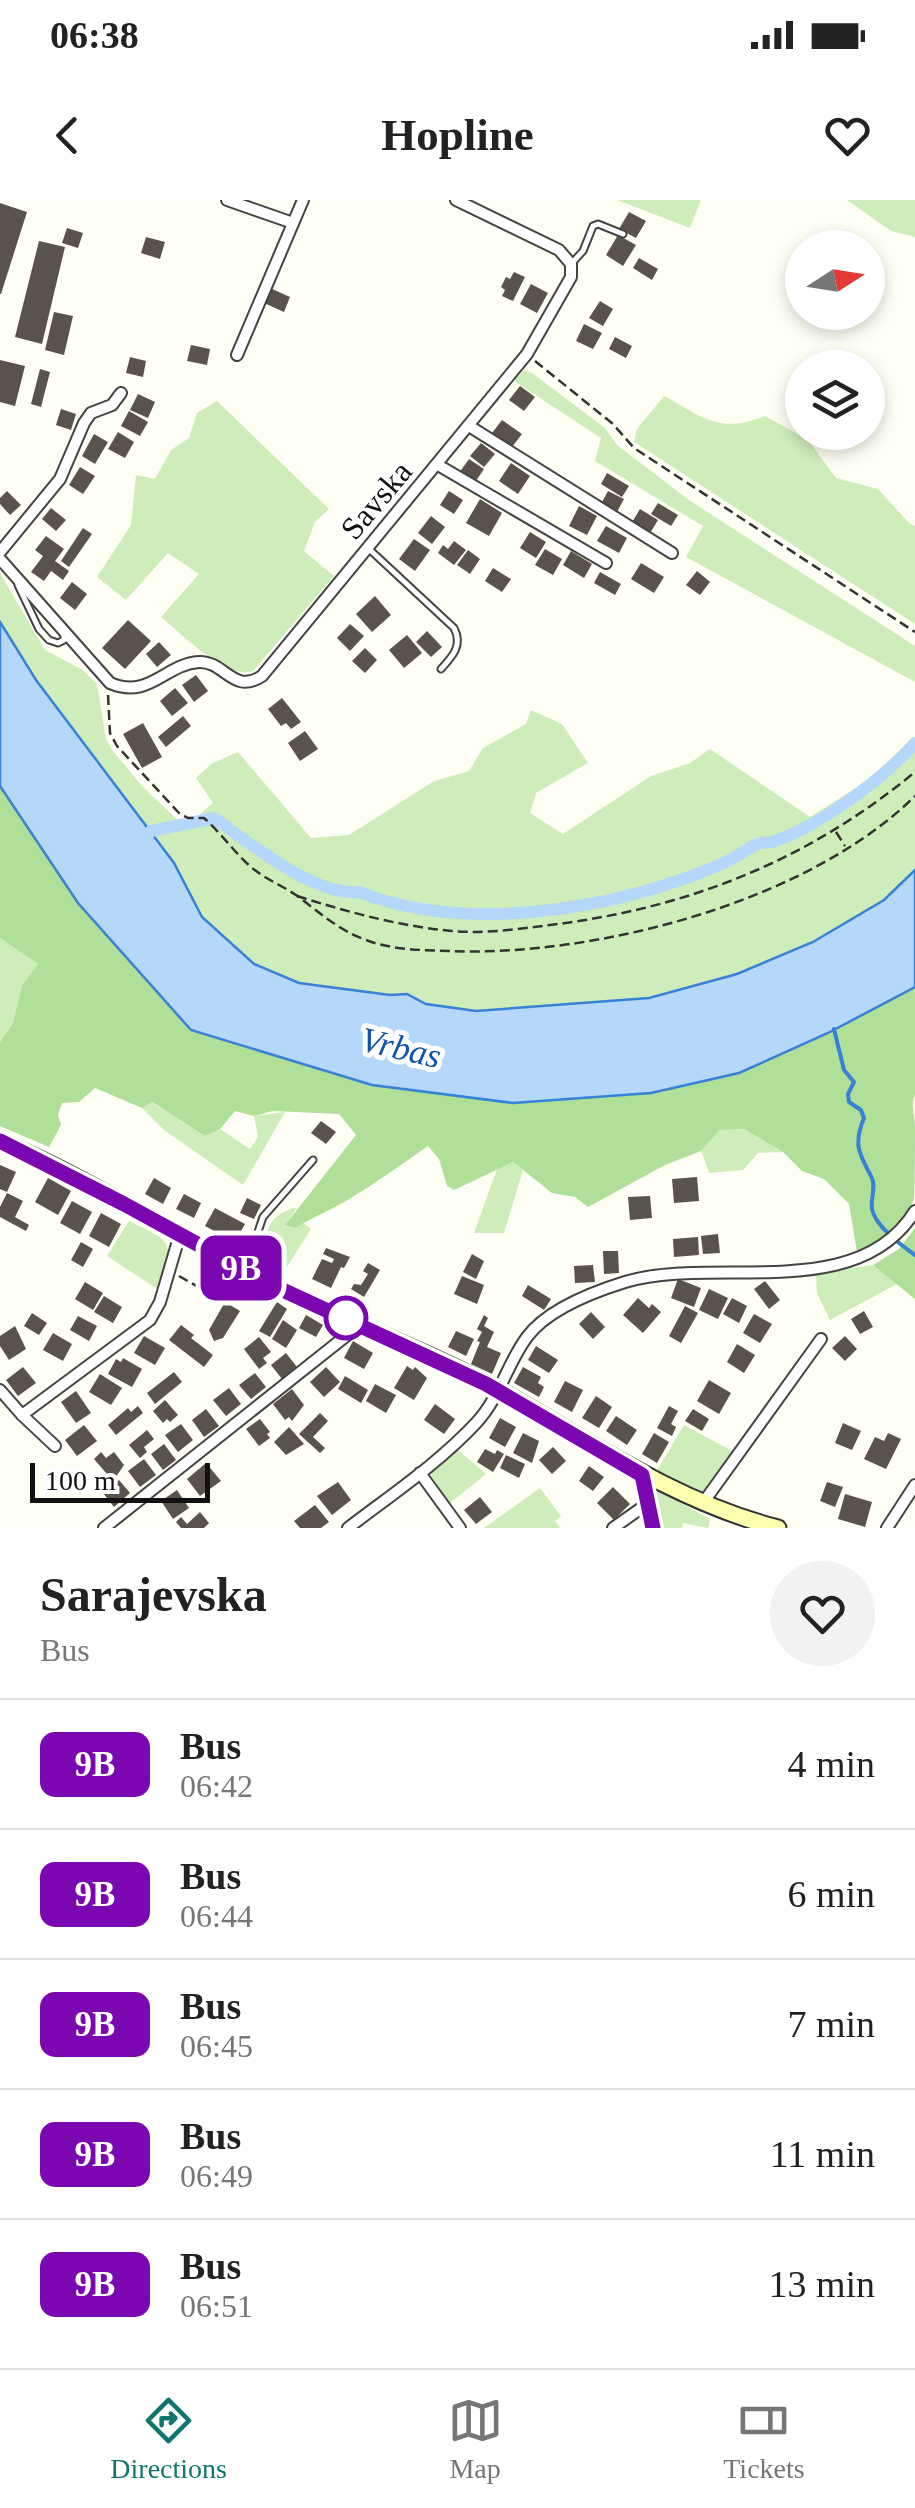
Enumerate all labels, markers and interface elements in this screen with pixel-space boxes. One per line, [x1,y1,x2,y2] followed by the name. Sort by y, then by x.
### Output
[50,14,139,56] text: 06:38
[40,108,95,163] icon: back
[820,108,875,163] icon: heart
[381,110,534,160] text: Hopline
[785,230,885,330] north arrow
[785,230,885,450] map controls
[785,350,885,450] button: layers
[333,454,419,546] street label: Savska
[357,1020,445,1076] water label: Vrbas
[196,1236,286,1300] line badge: 9B
[221,1249,261,1288] text: 9B
[325,1297,367,1339] unlabelled marker
[30,1458,210,1502] scale bar
[45,1465,116,1496] text: 100 m
[770,1561,875,1666] button: heart
[40,1568,267,1621] text: Sarajevska
[40,1632,90,1668] text: Bus
[180,1725,241,1767] text: Bus
[787,1743,875,1785] text: 4 min
[75,1745,115,1784] text: 9B
[180,1768,253,1804] text: 06:42
[180,1855,241,1897] text: Bus
[787,1873,875,1915] text: 6 min
[75,1875,115,1914] text: 9B
[180,1898,253,1934] text: 06:44
[180,1985,241,2027] text: Bus
[787,2003,875,2045] text: 7 min
[75,2005,115,2044] text: 9B
[180,2028,253,2064] text: 06:45
[180,2115,241,2157] text: Bus
[770,2133,875,2175] text: 11 min
[75,2135,115,2174] text: 9B
[180,2158,253,2194] text: 06:49
[180,2245,241,2287] text: Bus
[768,2263,875,2305] text: 13 min
[75,2265,115,2304] text: 9B
[180,2288,253,2324] text: 06:51
[110,2393,227,2485] tab: Directions
[448,2393,503,2485] tab: Map
[723,2393,805,2485] tab: Tickets

